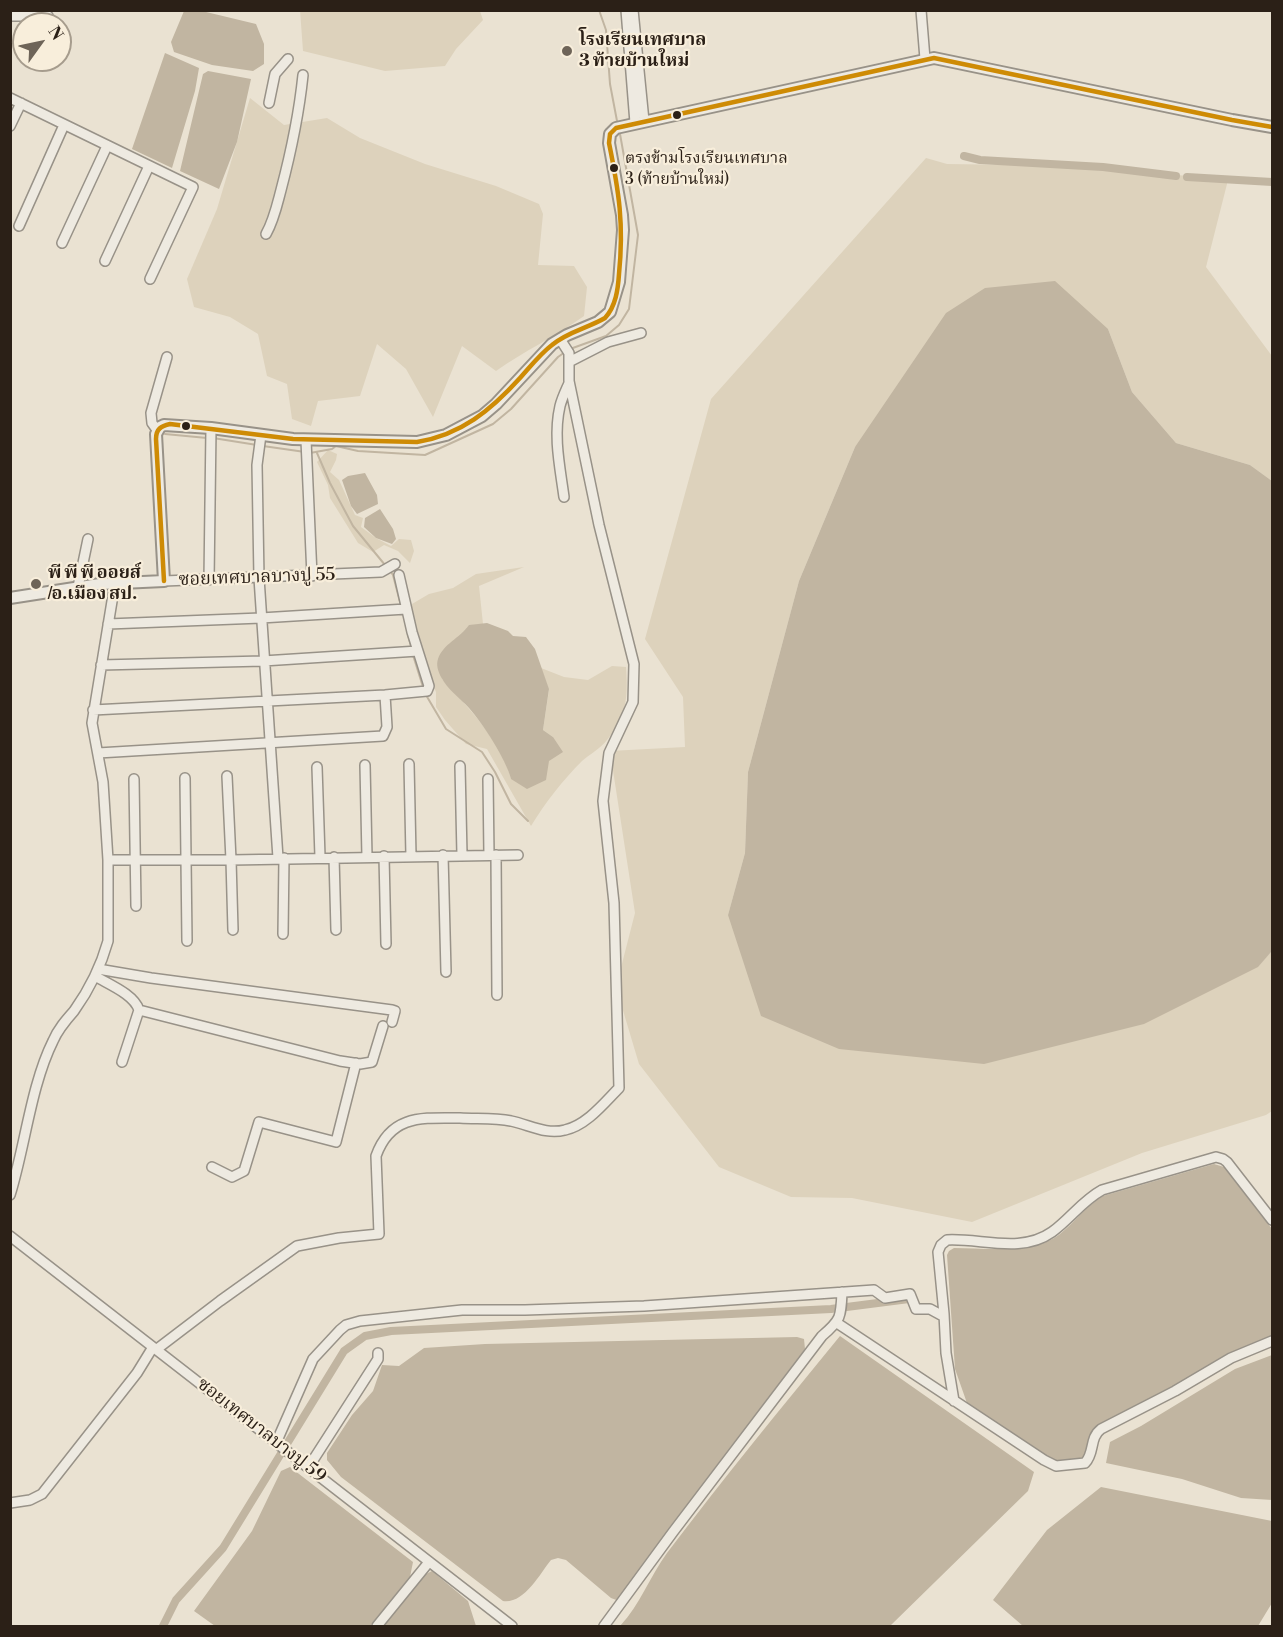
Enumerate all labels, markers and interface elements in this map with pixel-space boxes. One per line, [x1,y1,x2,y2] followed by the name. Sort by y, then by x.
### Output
[12,12,72,72] north arrow
[44,23,67,44] text: N
[579,30,706,72] place label: โรงเรียนเทศบาล 3 ท้ายบ้านใหม่
[560,44,574,58] marker: โรงเรียนเทศบาล 3 ท้ายบ้านใหม่
[671,109,683,121] unlabelled marker
[625,149,788,187] place label: ตรงข้ามโรงเรียนเทศบาล 3 (ท้ายบ้านใหม่)
[608,162,620,174] marker: ตรงข้ามโรงเรียนเทศบาล 3 (ท้ายบ้านใหม่)
[180,420,192,432] unlabelled marker
[48,563,141,606] place label: พี พี พี ออยส์ /อ.เมือง สป.
[178,564,336,592] street label: ซอยเทศบาลบางปู 55
[29,577,43,591] marker: พี พี พี ออยส์ /อ.เมือง สป.
[192,1374,330,1488] street label: ซอยเทศบาลบางปู 59

